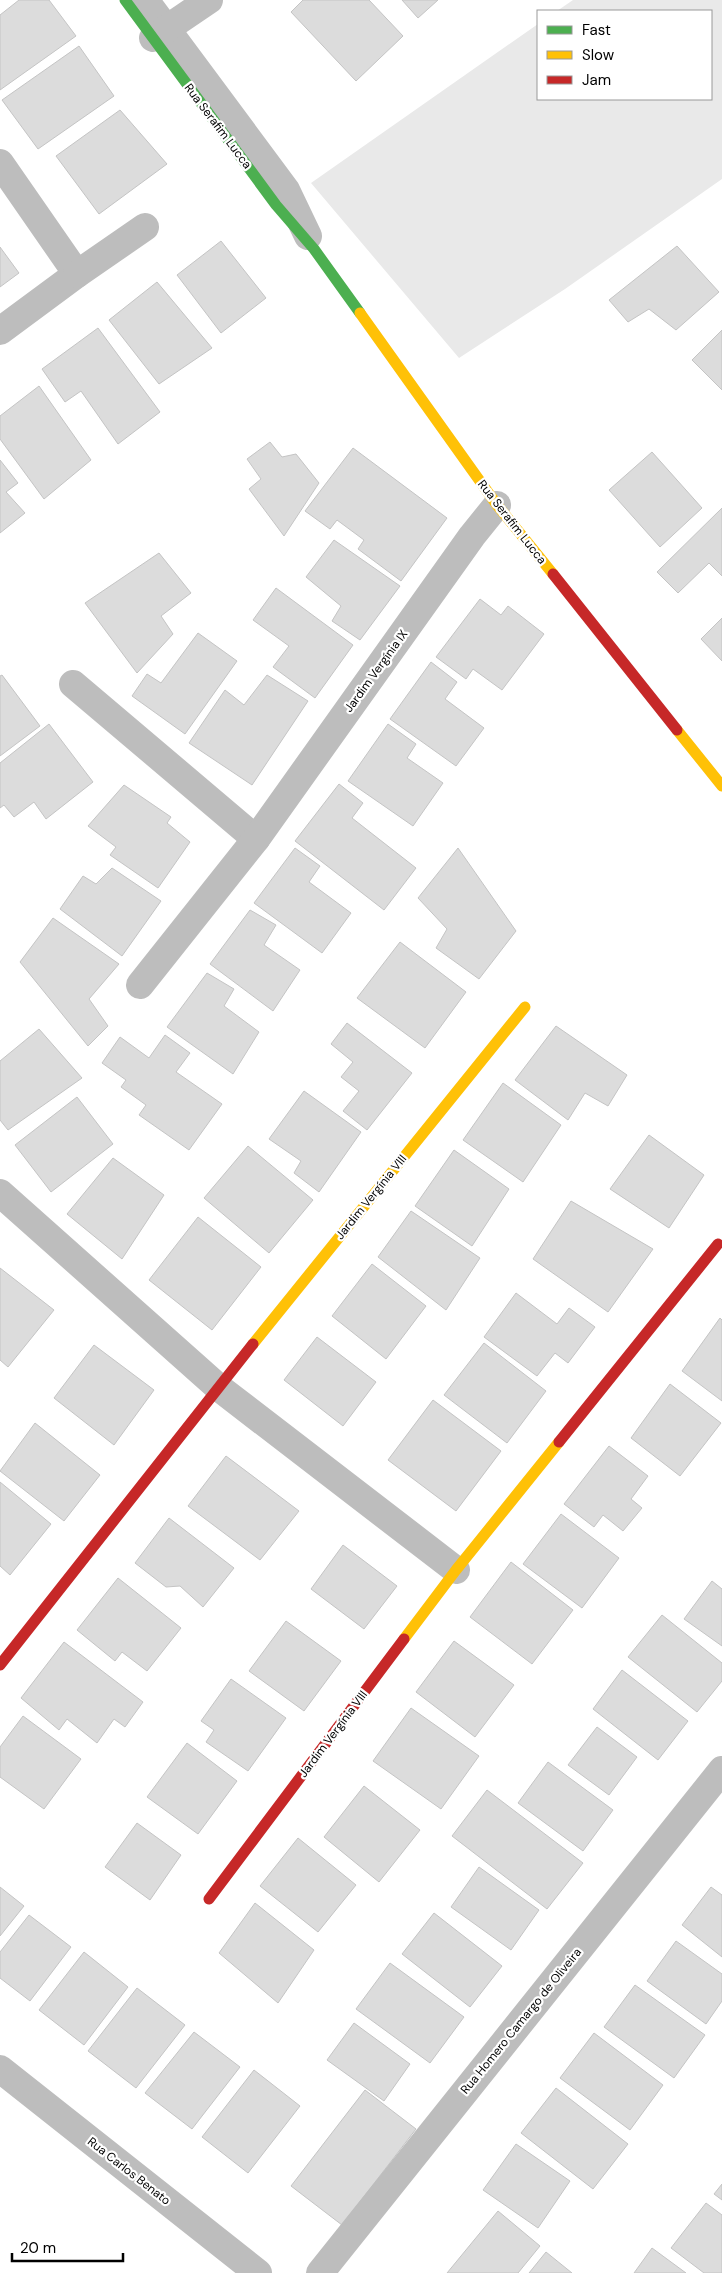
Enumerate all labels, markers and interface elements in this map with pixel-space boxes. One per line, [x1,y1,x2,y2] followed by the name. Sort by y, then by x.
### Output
[537,10,712,100] legend
[582,20,611,40] text: Fast
[582,45,615,65] text: Slow
[582,70,611,90] text: Jam
[181,80,255,172] street label: Rua Serafim Lucca
[474,477,550,567] street label: Rua Serafim Lucca
[341,627,411,715] street label: Jardim Vergínia IX
[332,1151,410,1243] street label: Jardim Vergínia VIII
[295,1687,371,1781] street label: Jardim Vergínia VIII
[457,1945,585,2097] street label: Rua Homero Camargo de Oliveira
[84,2134,174,2208] street label: Rua Carlos Benato
[12,2230,124,2262] scale bar
[20,2238,56,2258] text: 20 m

